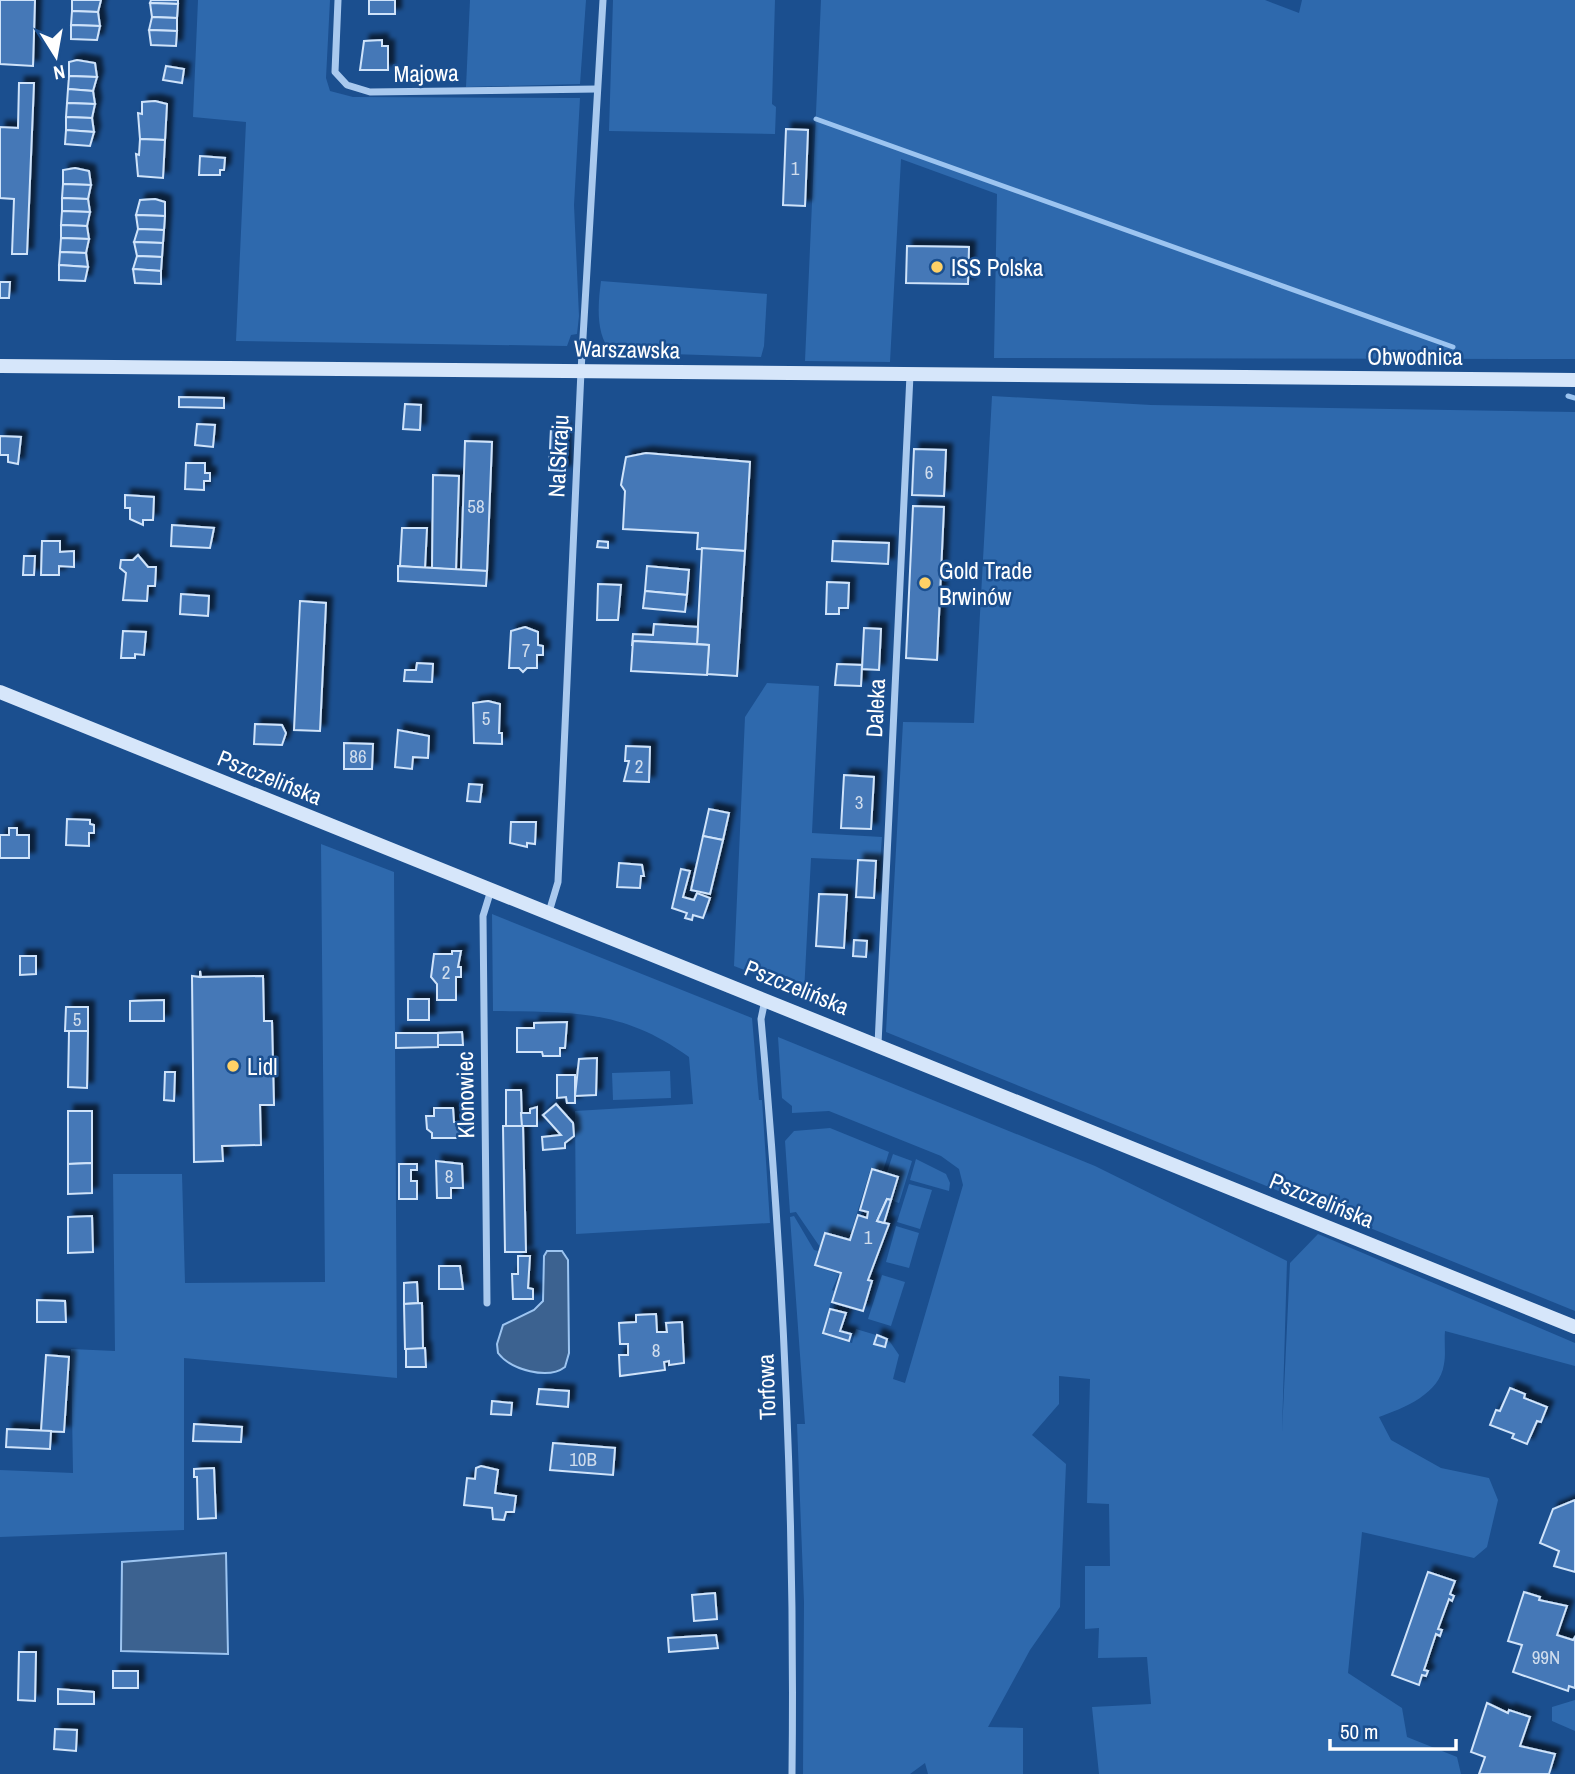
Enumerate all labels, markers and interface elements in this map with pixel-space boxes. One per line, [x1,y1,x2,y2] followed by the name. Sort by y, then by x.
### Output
[21,21,91,91] north arrow
[393,57,459,89] street label: Majowa
[51,59,67,87] text: N
[791,155,800,181] house number: 1
[951,252,1044,283] place label: ISS Polska
[929,259,945,275] marker: ISS Polska
[574,333,681,365] street label: Warszawska
[1367,341,1463,372] street label: Obwodnica
[540,414,576,498] street label: Na Skraju
[925,459,933,485] house number: 6
[467,493,485,519] house number: 58
[939,555,1032,612] place label: Gold Trade Brwinów
[917,575,933,591] marker: Gold Trade Brwinów
[522,637,531,663] house number: 7
[858,677,892,738] street label: Daleka
[482,705,491,731] house number: 5
[213,742,327,812] street label: Pszczelińska
[349,743,367,769] house number: 86
[635,753,643,779] house number: 2
[855,789,863,815] house number: 3
[740,952,854,1022] street label: Pszczelińska
[442,959,450,985] house number: 2
[73,1006,82,1032] house number: 5
[247,1051,277,1082] place label: Lidl
[449,1051,481,1139] street label: Klonowiec
[225,1058,241,1074] marker: Lidl
[445,1163,453,1189] house number: 8
[1265,1165,1379,1235] street label: Pszczelińska
[864,1224,873,1250] house number: 1
[652,1337,660,1363] house number: 8
[749,1353,783,1421] street label: Torfowa
[569,1446,597,1472] house number: 10B
[1532,1644,1560,1670] house number: 99N
[1330,1708,1456,1752] scale bar
[1340,1717,1378,1746] text: 50 m

